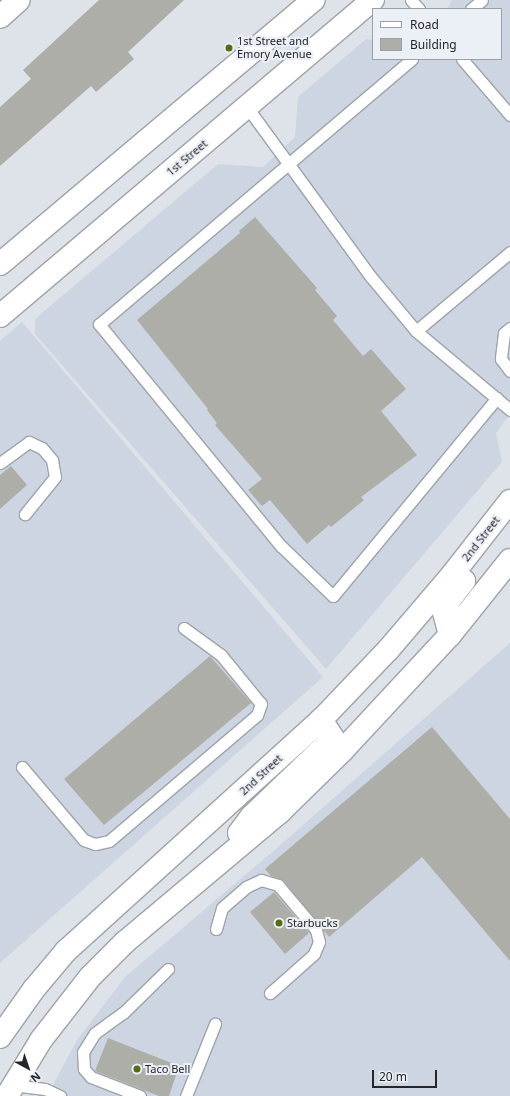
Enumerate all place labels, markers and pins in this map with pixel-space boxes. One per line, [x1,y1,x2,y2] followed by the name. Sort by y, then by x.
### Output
[237,35,312,61] place label: 1st Street and Emory Avenue
[224,43,234,53] marker: 1st Street and Emory Avenue
[287,916,338,930] place label: Starbucks
[274,918,284,928] marker: Starbucks
[145,1062,190,1076] place label: Taco Bell
[132,1064,142,1074] marker: Taco Bell

